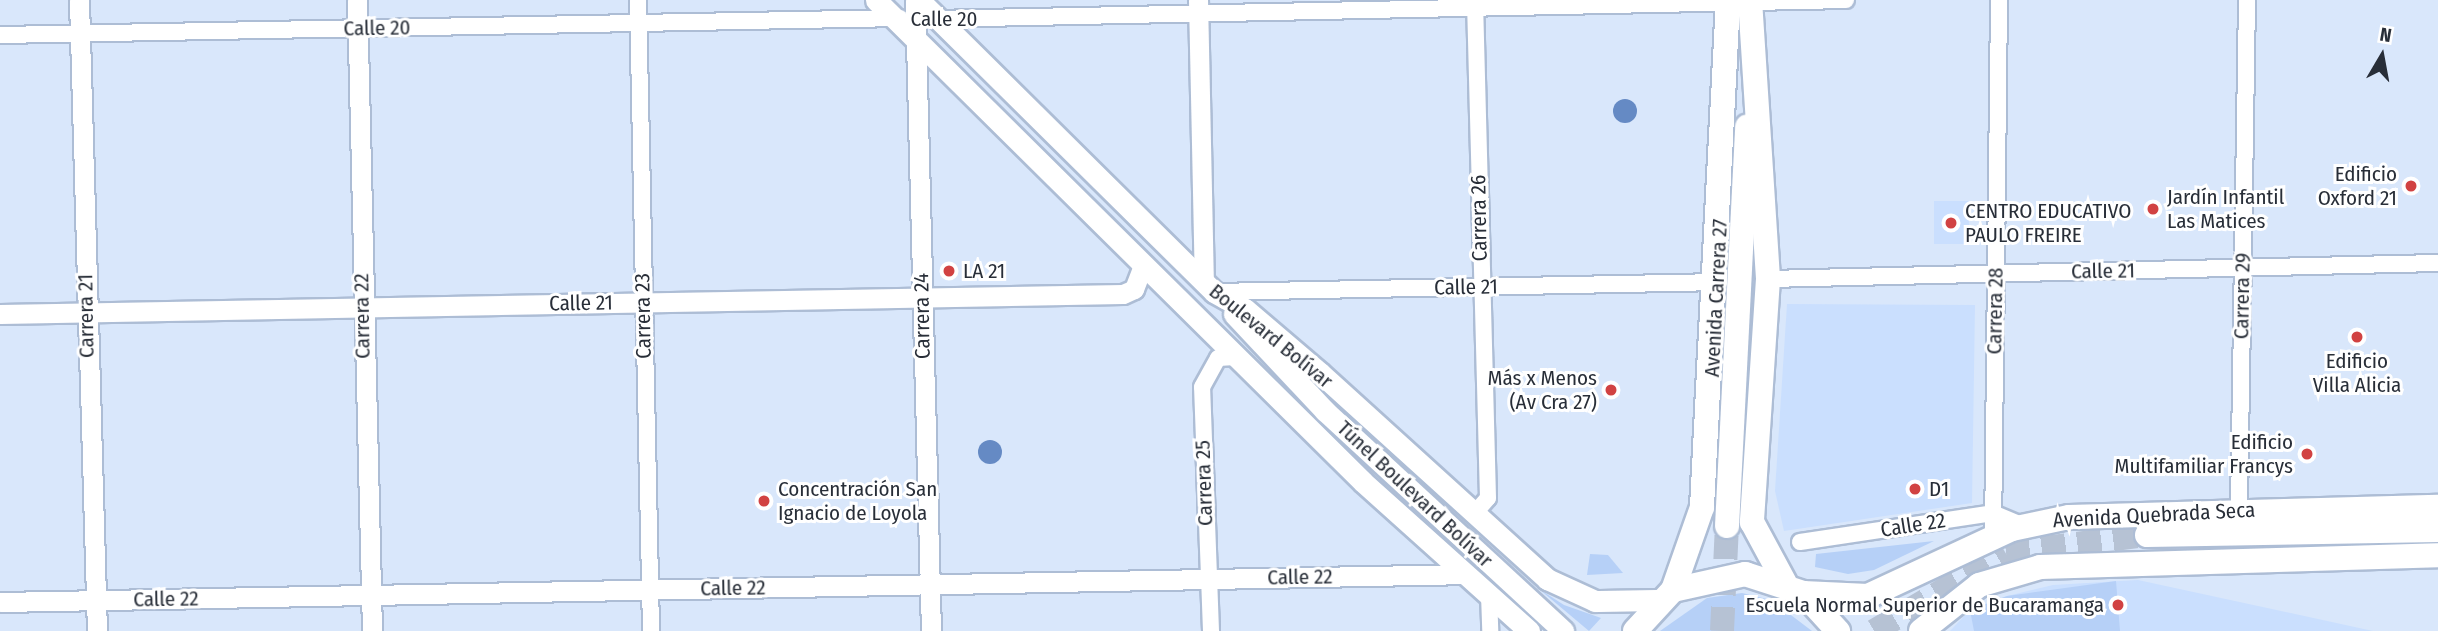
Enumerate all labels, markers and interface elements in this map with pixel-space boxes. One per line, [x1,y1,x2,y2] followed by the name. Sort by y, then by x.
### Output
[910,6,978,32] street label: Calle 20
[343,15,411,41] street label: Calle 20
[2347,21,2417,91] north arrow
[2378,23,2393,47] text: N
[2318,161,2397,211] place label: Edificio Oxford 21
[1466,174,1492,262] street label: Carrera 26
[2403,178,2419,194] marker: Edificio Oxford 21
[2167,184,2284,234] place label: Jardín Infantil Las Matices
[1965,198,2131,248] place label: CENTRO EDUCATIVO PAULO FREIRE
[2145,201,2161,217] marker: Jardín Infantil Las Matices
[1943,215,1959,231] marker: CENTRO EDUCATIVO PAULO FREIRE
[1699,218,1733,378] street label: Avenida Carrera 27
[2229,253,2255,339] street label: Carrera 29
[963,258,1005,284] place label: LA 21
[2071,258,2135,284] street label: Calle 21
[941,263,957,279] marker: LA 21
[1982,267,2008,355] street label: Carrera 28
[349,273,375,359] street label: Carrera 22
[630,273,656,359] street label: Carrera 23
[909,273,935,359] street label: Carrera 24
[73,274,99,358] street label: Carrera 21
[1434,274,1498,300] street label: Calle 21
[1204,279,1338,393] street label: Boulevard Bolívar
[549,290,613,316] street label: Calle 21
[2349,329,2365,345] marker: Edificio Villa Alicia
[2313,348,2401,398] place label: Edificio Villa Alicia
[1488,365,1597,415] place label: Más x Menos (Av Cra 27)
[1603,382,1619,398] marker: Más x Menos (Av Cra 27)
[1332,415,1498,573] street label: Túnel Boulevard Bolívar
[2115,429,2293,479] place label: Edificio Multifamiliar Francys
[1190,440,1218,526] street label: Carrera 25
[2299,446,2315,462] marker: Edificio Multifamiliar Francys
[778,476,937,526] place label: Concentración San Ignacio de Loyola
[1929,476,1949,502] place label: D1
[1907,481,1923,497] marker: D1
[756,493,772,509] marker: Concentración San Ignacio de Loyola
[2052,497,2256,533] street label: Avenida Quebrada Seca
[1879,507,1947,543] street label: Calle 22
[1267,564,1333,590] street label: Calle 22
[700,575,766,601] street label: Calle 22
[133,586,199,612] street label: Calle 22
[1745,592,2104,618] place label: Escuela Normal Superior de Bucaramanga
[2110,597,2126,613] marker: Escuela Normal Superior de Bucaramanga

